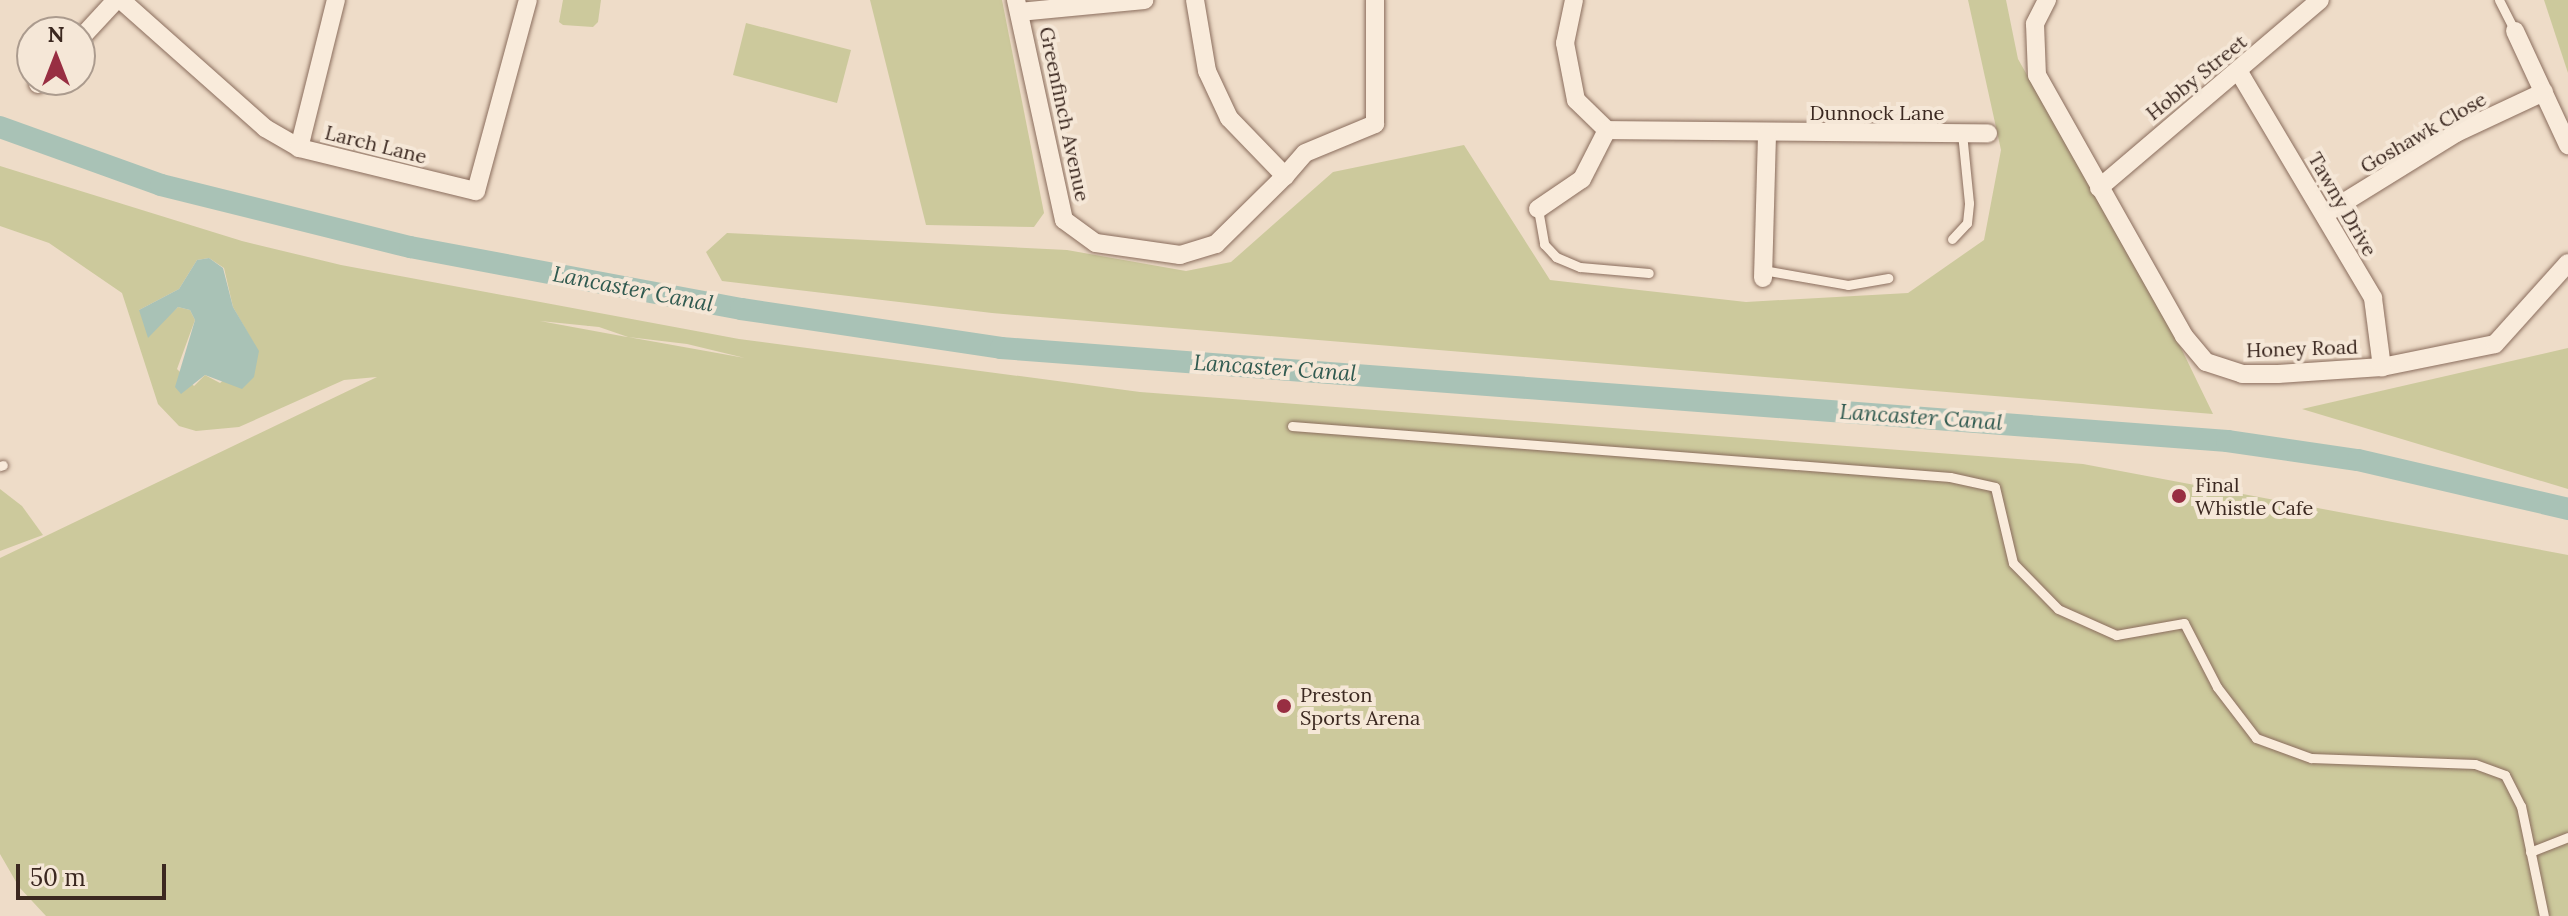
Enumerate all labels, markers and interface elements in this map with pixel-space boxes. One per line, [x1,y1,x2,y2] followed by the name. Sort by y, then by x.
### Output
[16,16,96,96] north arrow
[47,20,65,48] text: N
[1035,25,1095,203] street label: Greenfinch Avenue
[2141,29,2251,125] street label: Hobby Street
[2356,86,2490,178] street label: Goshawk Close
[1810,100,1944,124] street label: Dunnock Lane
[323,120,429,168] street label: Larch Lane
[2304,148,2382,260] street label: Tawny Drive
[550,260,716,318] water label: Lancaster Canal
[2246,334,2358,362] street label: Honey Road
[1193,349,1357,387] water label: Lancaster Canal
[1839,398,2003,436] water label: Lancaster Canal
[2195,472,2313,519] place label: Final Whistle Cafe
[2170,487,2188,505] marker: Final Whistle Cafe
[1300,682,1420,729] place label: Preston Sports Arena
[1275,697,1293,715] marker: Preston Sports Arena
[20,848,170,898] scale bar
[30,862,86,893] text: 50 m

